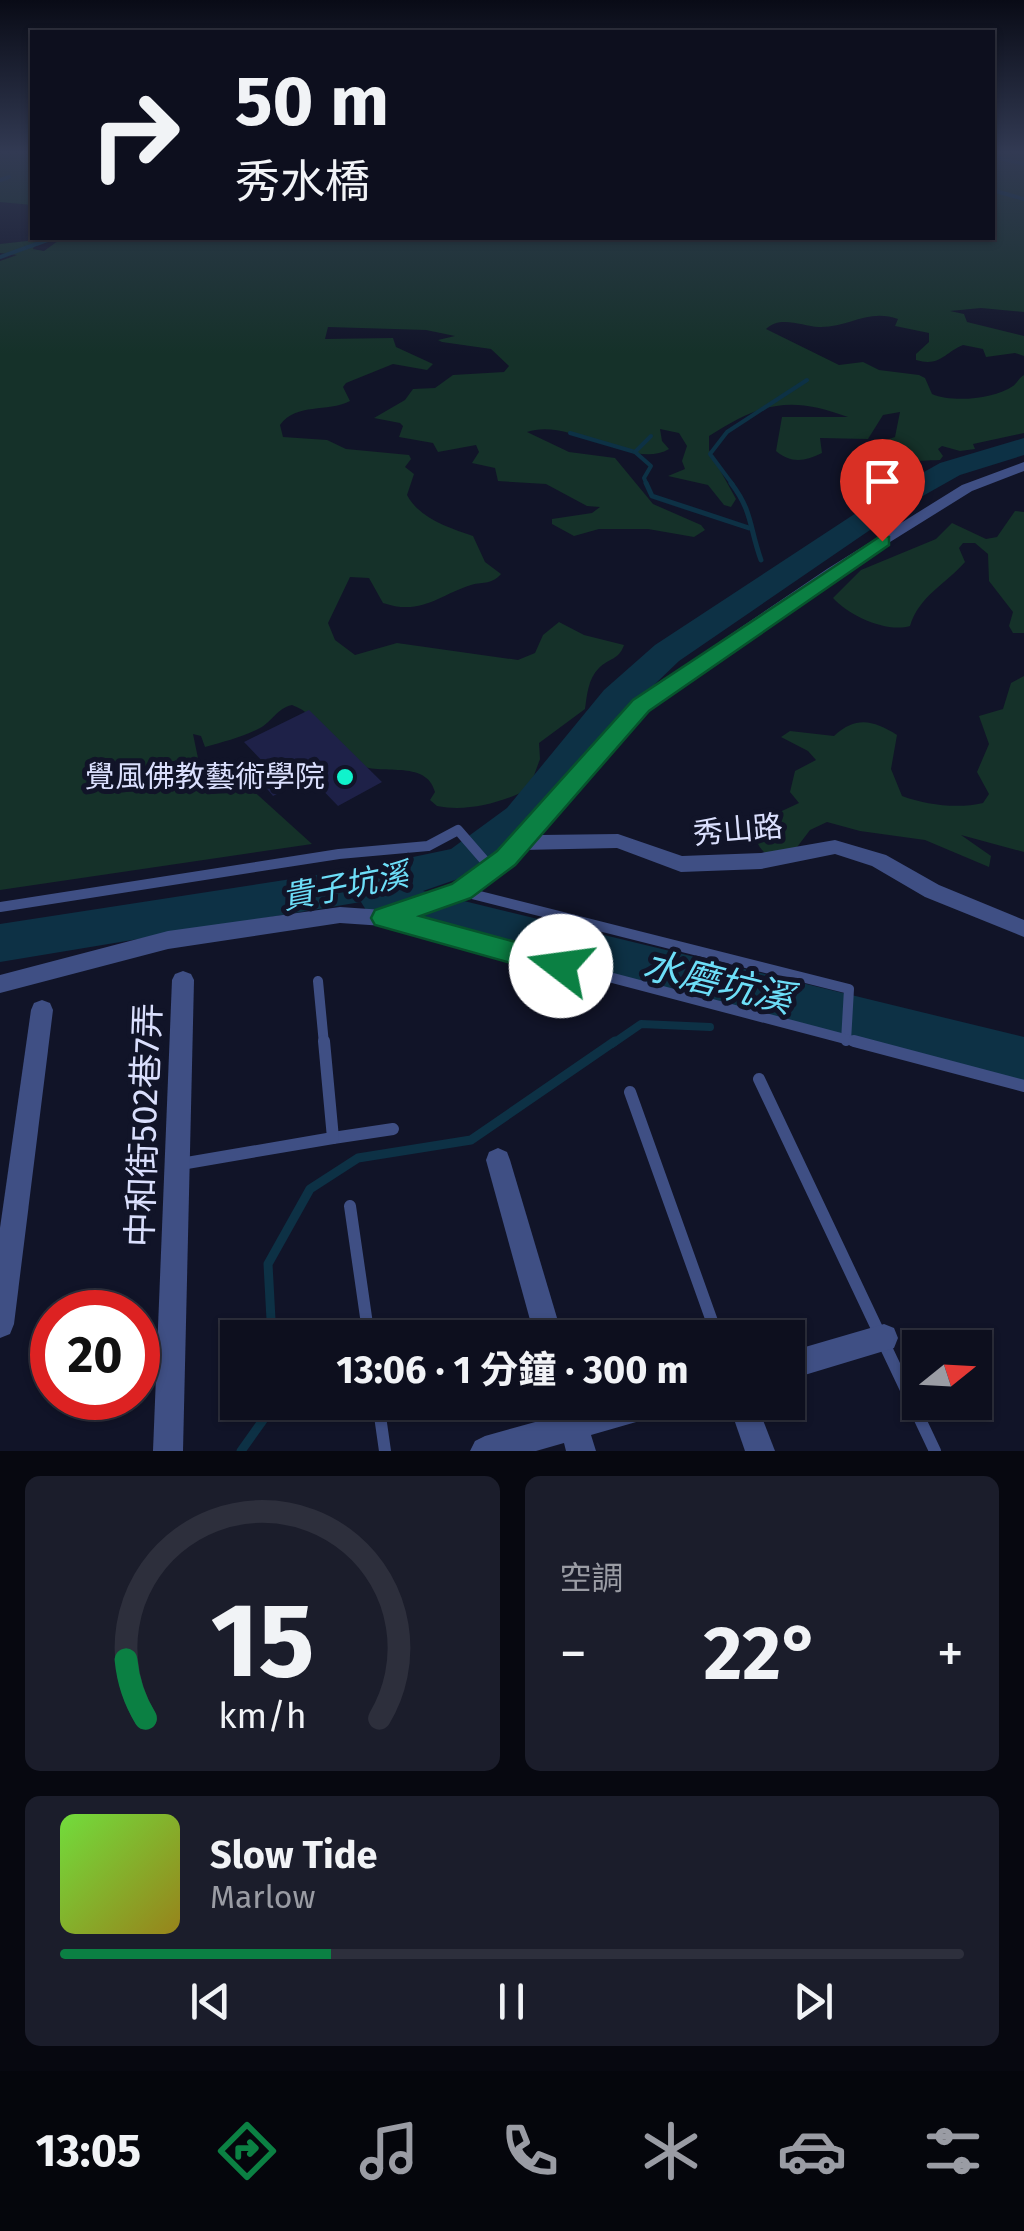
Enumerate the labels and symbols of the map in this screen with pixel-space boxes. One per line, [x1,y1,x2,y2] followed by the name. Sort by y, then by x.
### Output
[840,439,925,542] pin
[85,759,325,795] place label: 覺風佛教藝術學院
[334,766,356,788] marker: 覺風佛教藝術學院
[692,808,784,852] street label: 秀山路
[279,854,415,917] water label: 貴子坑溪
[509,914,613,1018] position arrow
[639,941,802,1024] water label: 水磨坑溪
[119,1002,169,1248] street label: 中和街502巷7弄
[30,1290,160,1420] speed limit sign: 20
[902,1330,992,1420] north arrow

